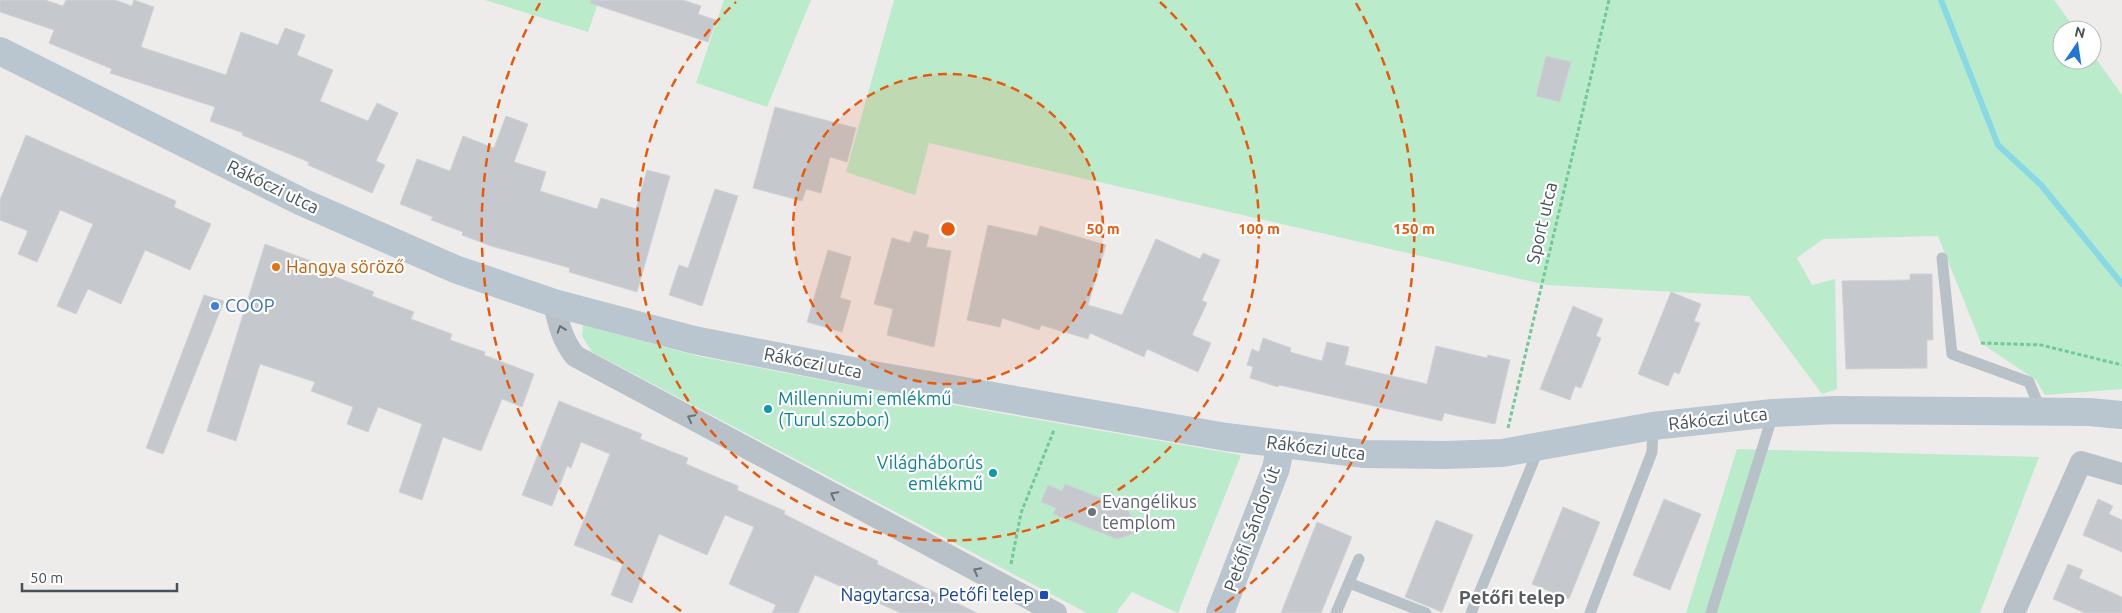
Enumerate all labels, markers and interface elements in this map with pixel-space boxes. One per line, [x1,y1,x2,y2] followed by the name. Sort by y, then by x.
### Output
[2052,20,2102,70] north arrow
[2073,23,2087,41] text: N
[224,155,323,217] street label: Rákóczi utca
[1522,180,1560,266] street label: Sport utca
[939,220,957,238] centre of rings
[1086,220,1120,237] text: 50 m
[1238,220,1280,237] text: 100 m
[1393,220,1435,237] text: 150 m
[286,256,405,276] place label: Hangya söröző
[270,261,282,273] marker: Hangya söröző
[225,295,275,315] place label: COOP
[209,300,221,312] marker: COOP
[557,325,567,334] one-way arrow
[762,343,864,381] street label: Rákóczi utca
[778,388,952,430] place label: Millenniumi emlékmű (Turul szobor)
[762,403,774,415] marker: Millenniumi emlékmű (Turul szobor)
[1667,403,1769,433] street label: Rákóczi utca
[687,414,696,424] one-way arrow
[1265,431,1367,463] street label: Rákóczi utca
[877,452,983,493] place label: Világháborús emlékmű
[1219,463,1283,594] street label: Petőfi Sándor út
[987,467,999,479] marker: Világháborús emlékmű
[830,491,839,501] one-way arrow
[1102,491,1197,532] place label: Evangélikus templom
[1086,506,1098,518] marker: Evangélikus templom
[22,560,178,592] scale bar
[974,567,983,577] one-way arrow
[30,569,63,586] text: 50 m
[840,584,1034,604] place label: Nagytarcsa, Petőfi telep
[1459,586,1565,608] district label: Petőfi telep
[1038,589,1050,601] marker: Nagytarcsa, Petőfi telep

